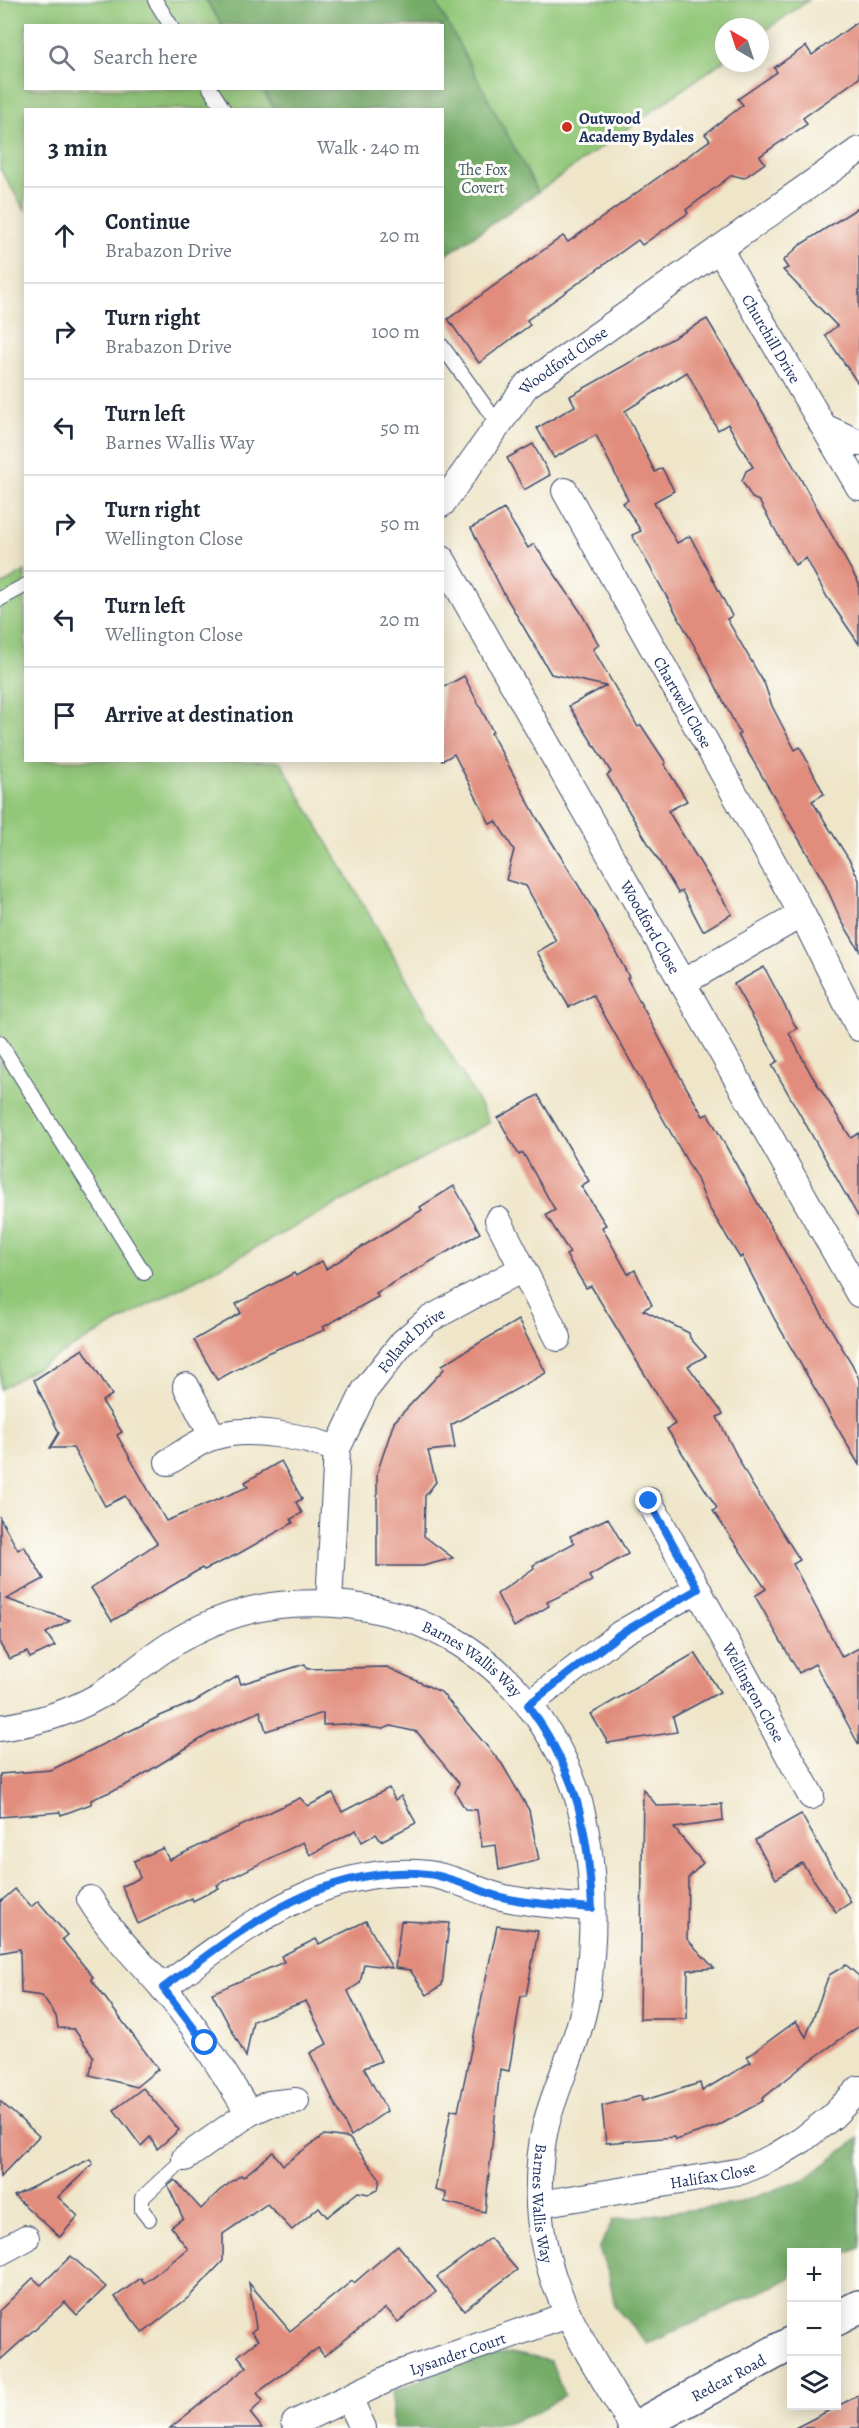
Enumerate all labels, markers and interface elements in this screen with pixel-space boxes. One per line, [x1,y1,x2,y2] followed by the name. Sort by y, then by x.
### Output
[715,18,769,72] north arrow
[24,24,444,90] search box
[45,41,78,74] icon: search
[93,42,198,72] text: Search here
[578,108,694,148] place label: Outwood Academy Bydales
[560,120,574,134] marker: Outwood Academy Bydales
[48,130,108,165] text: 3 min
[317,134,420,161] text: Walk · 240 m
[459,159,508,199] park label: The Fox Covert
[105,207,190,237] text: Continue
[48,219,81,252] icon: ahead
[379,222,420,249] text: 20 m
[105,237,232,264] text: Brabazon Drive
[736,290,806,388] street label: Churchill Drive
[105,303,201,333] text: Turn right
[48,315,81,348] icon: right
[371,318,420,345] text: 100 m
[513,322,612,400] street label: Woodford Close
[105,333,232,360] text: Brabazon Drive
[105,399,185,429] text: Turn left
[48,411,81,444] icon: left
[380,414,420,441] text: 50 m
[105,429,255,456] text: Barnes Wallis Way
[105,495,201,525] text: Turn right
[48,507,81,540] icon: right
[380,510,420,537] text: 50 m
[105,525,243,552] text: Wellington Close
[105,591,185,621] text: Turn left
[48,603,81,636] icon: left
[379,606,420,633] text: 20 m
[105,621,243,648] text: Wellington Close
[648,653,717,753] street label: Chartwell Close
[48,699,81,732] icon: arrive
[105,700,294,730] text: Arrive at destination
[614,876,685,978] street label: Woodford Close
[373,1303,449,1378] street label: Folland Drive
[635,1487,661,1513] route end
[418,1616,528,1703] street label: Barnes Wallis Way
[716,1638,789,1746] street label: Wellington Close
[191,2029,217,2055] route start
[527,2142,558,2266] street label: Barnes Wallis Way
[668,2156,759,2195] street label: Halifax Close
[787,2248,841,2410] map controls
[787,2248,841,2302] button: +
[787,2302,841,2356] button: −
[407,2327,509,2381] street label: Lysander Court
[687,2349,770,2408] street label: Redcar Road
[787,2356,841,2410] button: layers

